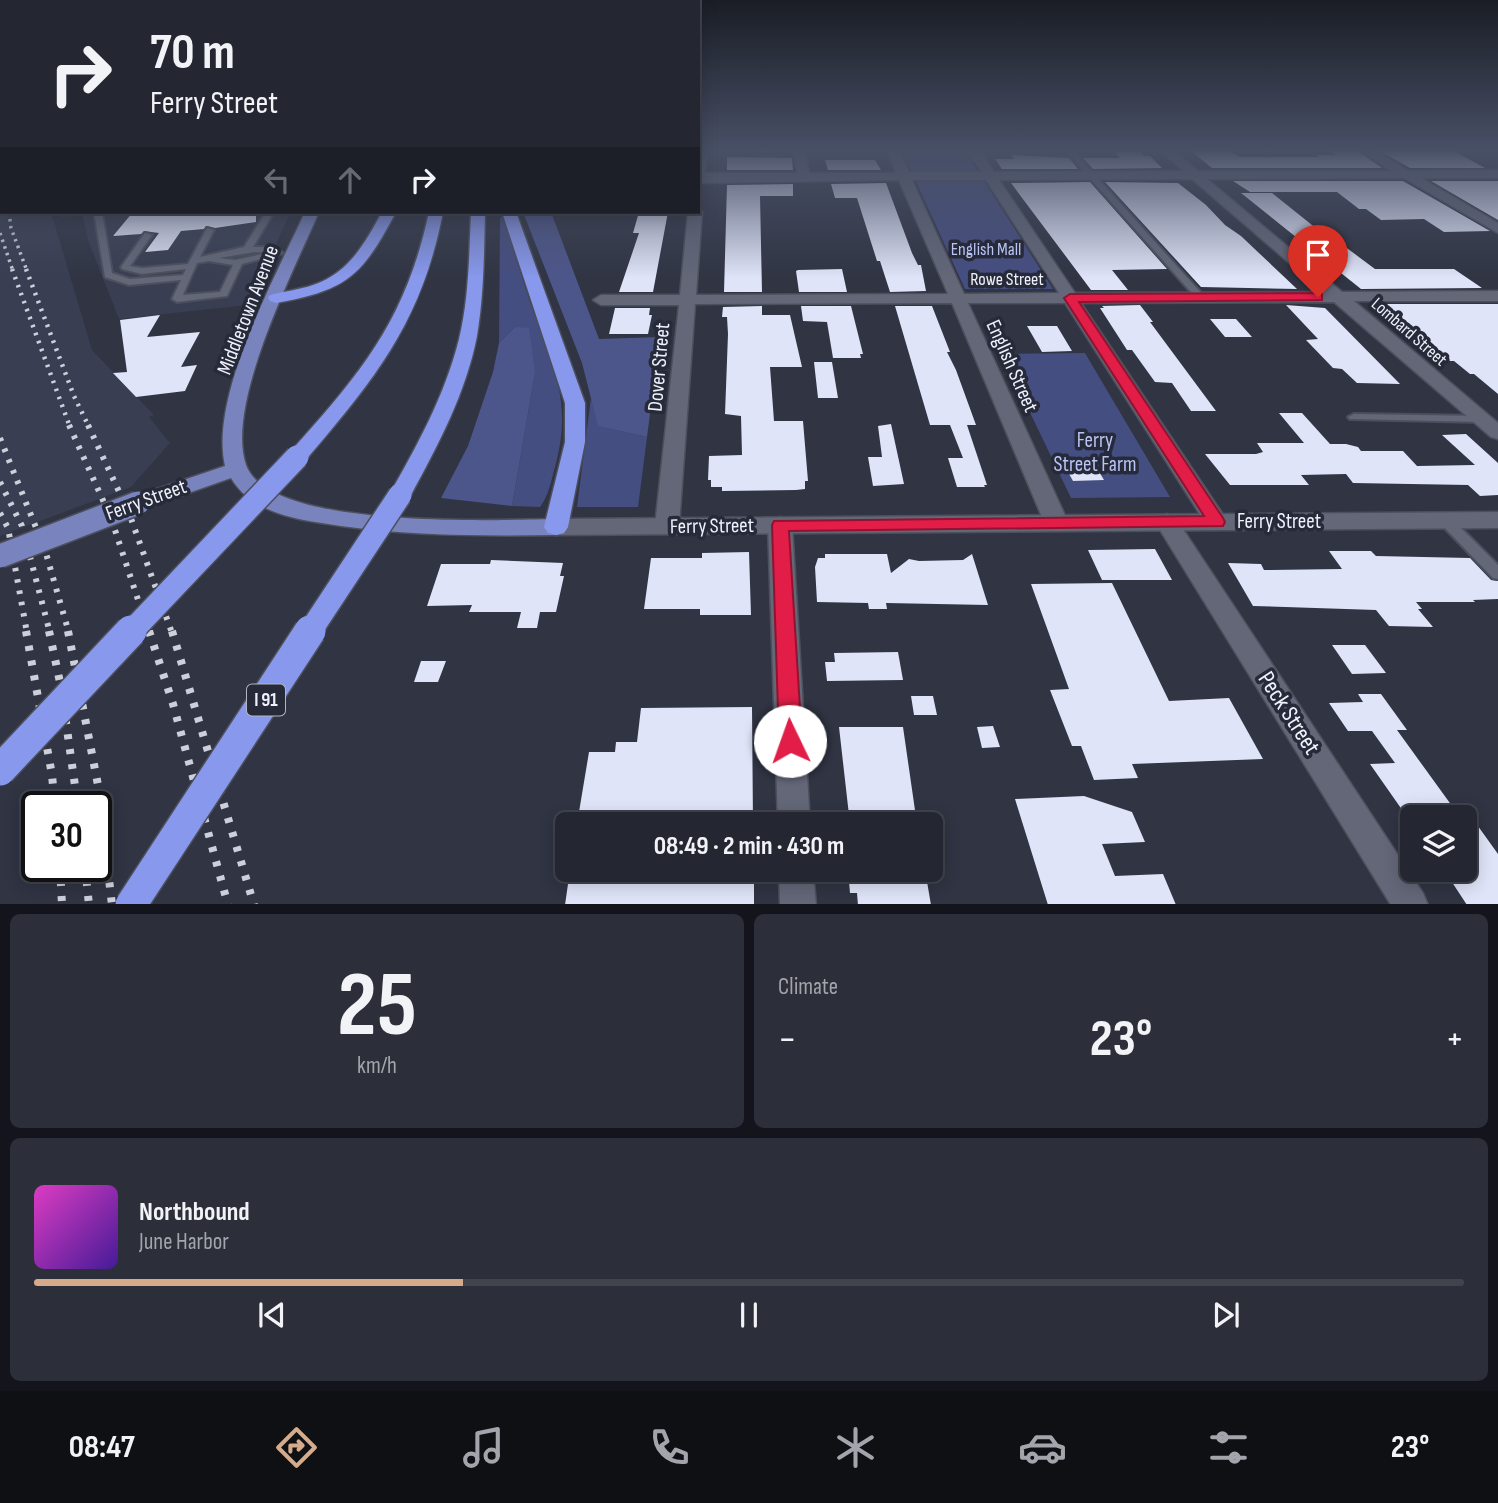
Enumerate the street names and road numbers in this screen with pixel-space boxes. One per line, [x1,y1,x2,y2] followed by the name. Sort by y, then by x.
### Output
[212,242,284,378] street label: Middletown Avenue
[970,269,1044,290] street label: Rowe Street
[1367,294,1451,371] street label: Lombard Street
[981,316,1043,416] street label: English Street
[643,322,675,412] street label: Dover Street
[102,474,190,526] street label: Ferry Street
[1237,509,1321,534] street label: Ferry Street
[670,513,754,539] street label: Ferry Street
[1252,666,1326,760] street label: Peck Street
[247,684,285,716] road number: I 91

